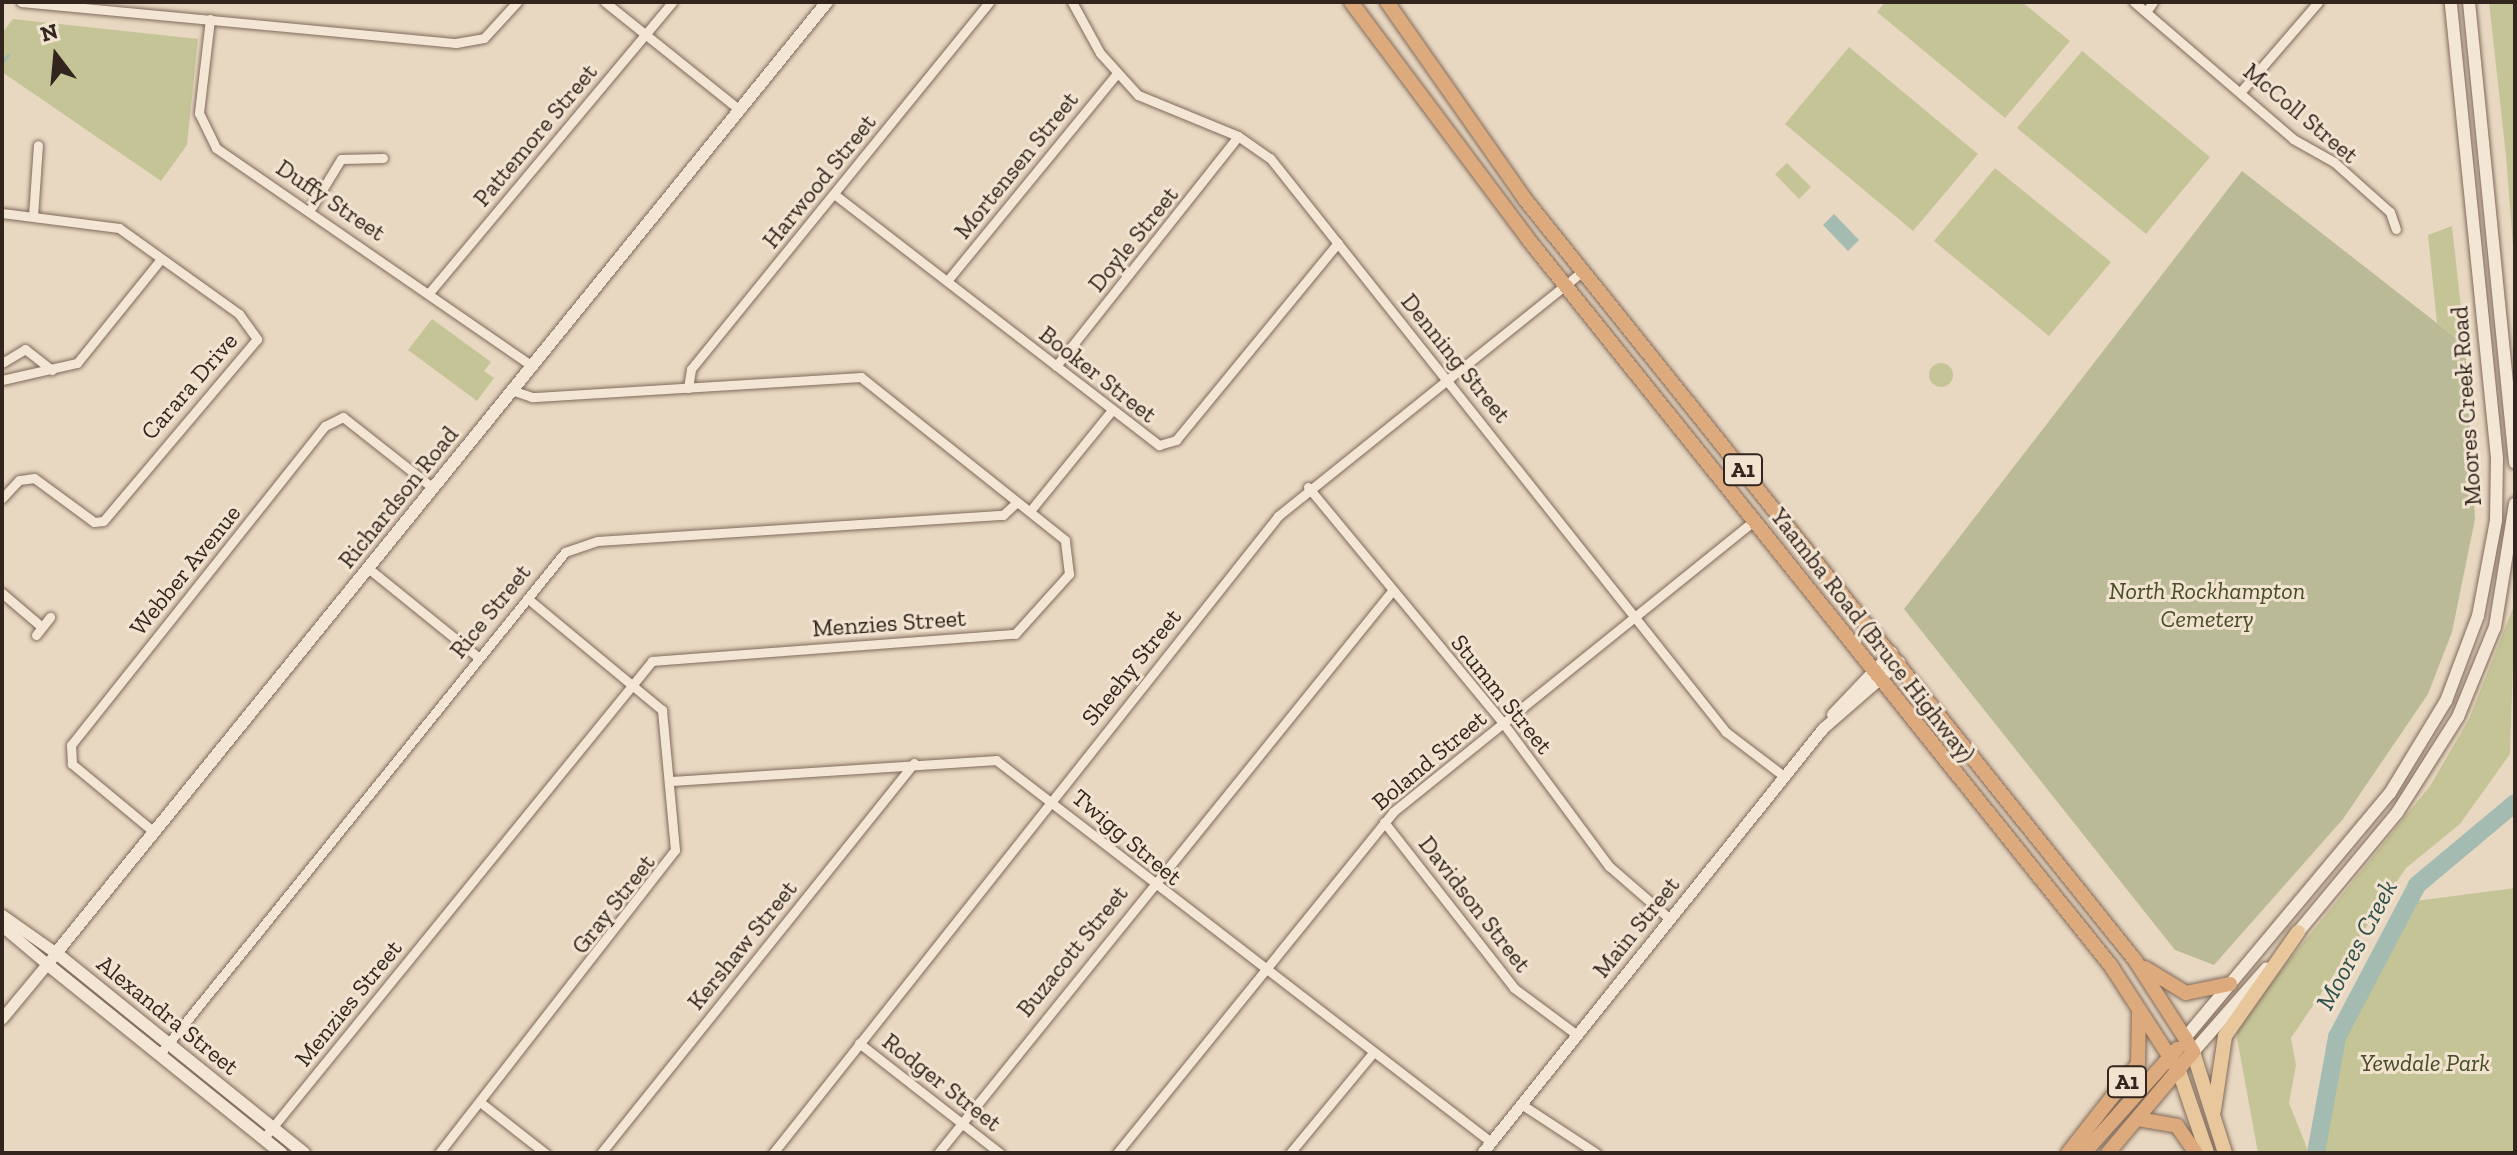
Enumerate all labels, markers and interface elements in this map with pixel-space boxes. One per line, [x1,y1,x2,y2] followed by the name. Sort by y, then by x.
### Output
[16,16,96,96] north arrow
[37,17,61,48] text: N
[2238,57,2364,169] street label: McColl Street
[467,58,603,212] street label: Pattemore Street
[948,86,1084,244] street label: Mortensen Street
[756,108,882,254] street label: Harwood Street
[271,153,391,247] street label: Duffy Street
[1082,181,1184,297] street label: Doyle Street
[1395,288,1517,428] street label: Denning Street
[2445,305,2487,507] street label: Moores Creek Road
[1033,319,1163,429] street label: Booker Street
[135,327,243,445] street label: Carara Drive
[332,420,464,574] street label: Richardson Road
[1721,452,1765,488] road number: A1
[123,498,247,642] street label: Webber Avenue
[1765,502,1981,768] street label: Yaamba Road (Bruce Highway)
[443,558,537,664] street label: Rice Street
[2109,577,2305,633] park label: North Rockhampton Cemetery
[811,603,967,643] street label: Menzies Street
[1075,603,1187,731] street label: Sheehy Street
[1445,628,1559,760] street label: Stumm Street
[1366,704,1492,816] street label: Boland Street
[1066,783,1188,891] street label: Twigg Street
[1413,830,1537,978] street label: Davidson Street
[565,848,661,960] street label: Gray Street
[1587,871,1685,983] street label: Main Street
[681,874,803,1016] street label: Kershaw Street
[2310,875,2404,1015] water label: Moores Creek
[1010,880,1134,1022] street label: Buzacott Street
[288,934,408,1072] street label: Menzies Street
[91,949,245,1081] street label: Alexandra Street
[877,1027,1007,1137] street label: Rodger Street
[2360,1049,2490,1077] park label: Yewdale Park
[2105,1064,2149,1100] road number: A1

